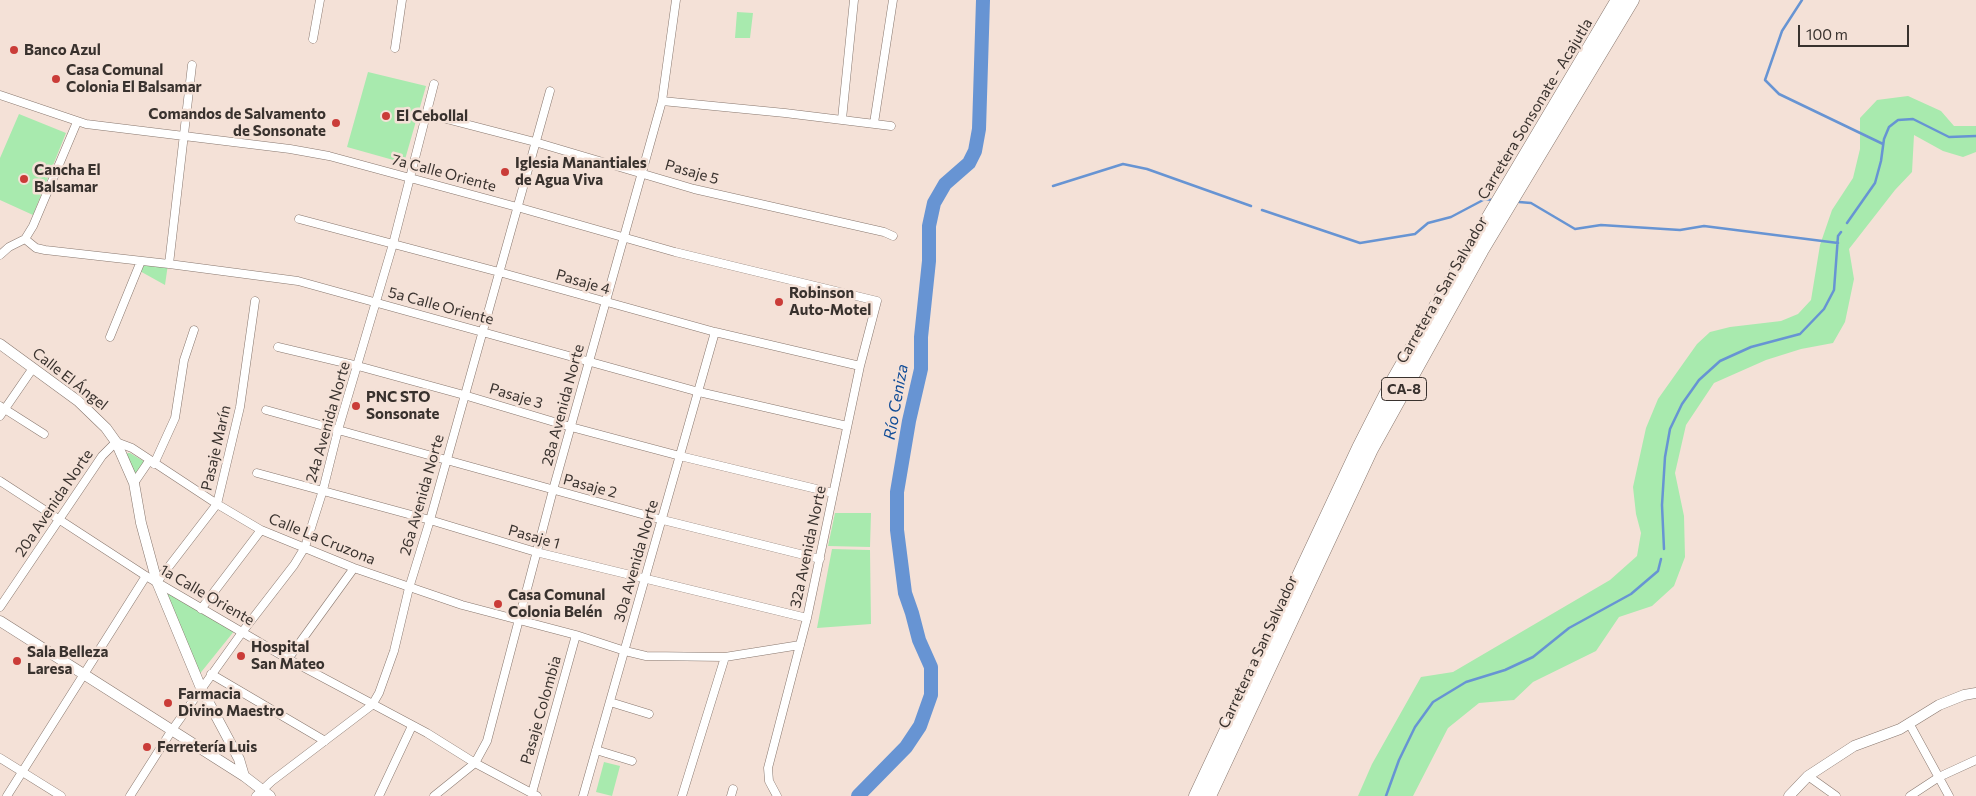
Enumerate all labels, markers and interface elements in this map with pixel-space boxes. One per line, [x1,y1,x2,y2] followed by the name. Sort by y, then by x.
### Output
[1474,15,1596,203] street label: Carretera Sonsonate - Acajutla
[1801,15,1912,47] scale bar
[1806,25,1848,43] text: 100 m
[24,41,101,59] place label: Banco Azul
[8,44,20,56] marker: Banco Azul
[66,61,202,96] place label: Casa Comunal Colonia El Balsamar
[50,73,62,85] marker: Casa Comunal Colonia El Balsamar
[148,105,326,140] place label: Comandos de Salvamento de Sonsonate
[396,107,468,125] place label: El Cebollal
[380,110,392,122] marker: El Cebollal
[330,117,342,129] marker: Comandos de Salvamento de Sonsonate
[390,150,498,196] street label: 7a Calle Oriente
[515,154,647,189] place label: Iglesia Manantiales de Agua Viva
[663,156,721,188] street label: Pasaje 5
[34,161,101,196] place label: Cancha El Balsamar
[499,166,511,178] marker: Iglesia Manantiales de Agua Viva
[18,173,30,185] marker: Cancha El Balsamar
[1393,213,1491,367] street label: Carretera a San Salvador
[554,266,612,298] street label: Pasaje 4
[386,283,496,329] street label: 5a Calle Oriente
[789,284,871,319] place label: Robinson Auto-Motel
[773,296,785,308] marker: Robinson Auto-Motel
[538,342,588,468] street label: 28a Avenida Norte
[29,344,111,414] street label: Calle El Ángel
[302,359,354,485] street label: 24a Avenida Norte
[880,363,912,441] water label: Río Ceniza
[1382,378,1426,400] road number: CA-8
[487,379,545,413] street label: Pasaje 3
[366,388,439,423] place label: PNC STO Sonsonate
[350,400,362,412] marker: PNC STO Sonsonate
[197,404,235,492] street label: Pasaje Marín
[396,432,448,558] street label: 26a Avenida Norte
[11,446,97,560] street label: 20a Avenida Norte
[561,470,619,502] street label: Pasaje 2
[786,484,830,610] street label: 32a Avenida Norte
[610,498,662,624] street label: 30a Avenida Norte
[266,509,378,569] street label: Calle La Cruzona
[506,521,562,553] street label: Pasaje 1
[157,561,257,629] street label: 1a Calle Oriente
[1215,573,1301,731] street label: Carretera a San Salvador
[508,586,605,621] place label: Casa Comunal Colonia Belén
[492,598,504,610] marker: Casa Comunal Colonia Belén
[251,638,325,673] place label: Hospital San Mateo
[27,643,108,678] place label: Sala Belleza Laresa
[235,650,247,662] marker: Hospital San Mateo
[517,654,565,766] street label: Pasaje Colombia
[11,655,23,667] marker: Sala Belleza Laresa
[178,685,284,720] place label: Farmacia Divino Maestro
[162,697,174,709] marker: Farmacia Divino Maestro
[157,738,257,756] place label: Ferretería Luis
[141,741,153,753] marker: Ferretería Luis

